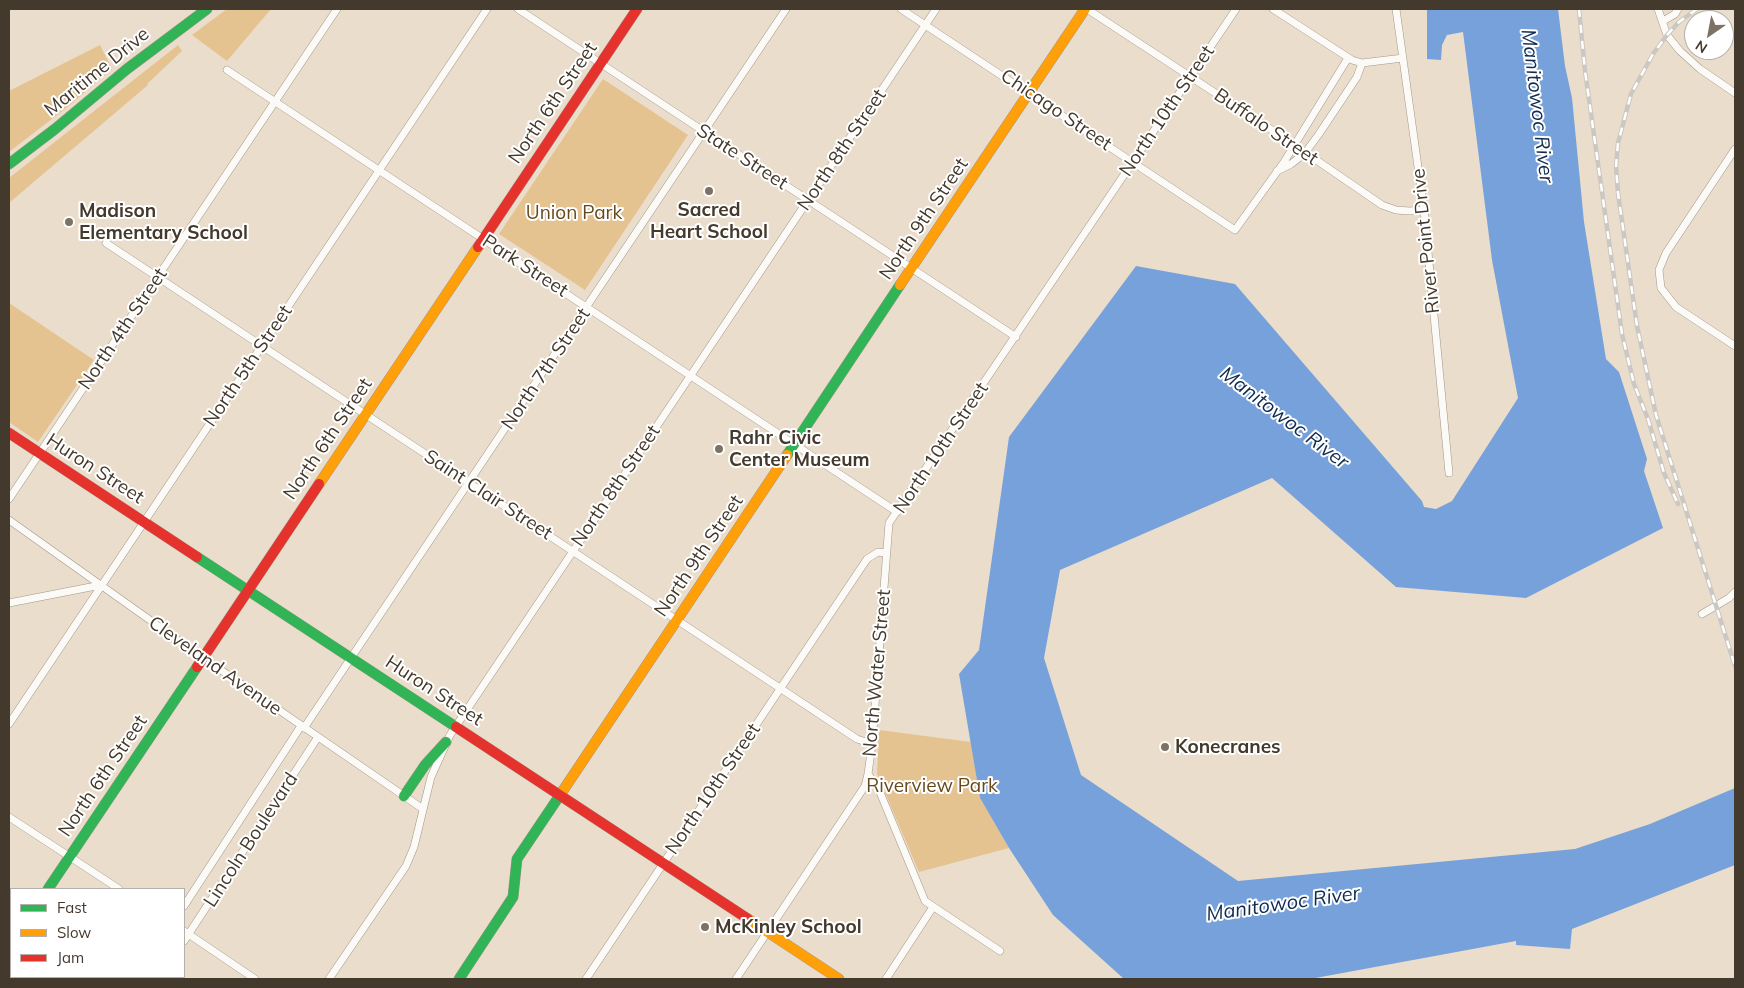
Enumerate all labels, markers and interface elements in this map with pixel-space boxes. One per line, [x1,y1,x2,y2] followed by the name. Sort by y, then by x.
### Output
[1684,10,1734,60] north arrow
[40,23,154,121] street label: Maritime Drive
[1516,28,1558,184] water label: Manitowoc River
[1692,36,1711,57] text: N
[504,38,602,168] street label: North 6th Street
[1115,41,1219,181] street label: North 10th Street
[996,64,1116,156] street label: Chicago Street
[1210,84,1322,170] street label: Buffalo Street
[793,85,891,215] street label: North 8th Street
[692,119,792,195] street label: State Street
[875,154,973,284] street label: North 9th Street
[1407,167,1445,315] street label: River Point Drive
[703,185,715,197] marker: Sacred Heart School
[650,199,768,243] place label: Sacred Heart School
[79,200,248,244] place label: Madison Elementary School
[526,202,622,224] park label: Union Park
[63,216,75,228] marker: Madison Elementary School
[478,230,572,302] street label: Park Street
[74,264,172,394] street label: North 4th Street
[199,301,297,431] street label: North 5th Street
[497,304,595,434] street label: North 7th Street
[1215,362,1353,474] water label: Manitowoc River
[279,374,377,504] street label: North 6th Street
[889,378,993,518] street label: North 10th Street
[567,421,665,551] street label: North 8th Street
[729,427,870,471] place label: Rahr Civic Center Museum
[42,429,148,509] street label: Huron Street
[713,443,725,455] marker: Rahr Civic Center Museum
[420,445,556,545] street label: Saint Clair Street
[650,491,748,621] street label: North 9th Street
[858,588,896,758] street label: North Water Street
[144,611,286,721] street label: Cleveland Avenue
[381,651,487,731] street label: Huron Street
[54,711,152,841] street label: North 6th Street
[661,719,765,859] street label: North 10th Street
[1175,736,1281,758] place label: Konecranes
[1159,741,1171,753] marker: Konecranes
[199,769,303,911] street label: Lincoln Boulevard
[866,775,998,797] park label: Riverview Park
[1205,881,1361,927] water label: Manitowoc River
[10,888,185,978] legend
[57,898,87,917] text: Fast
[715,916,862,938] place label: McKinley School
[699,921,711,933] marker: McKinley School
[57,923,91,942] text: Slow
[57,948,84,967] text: Jam

